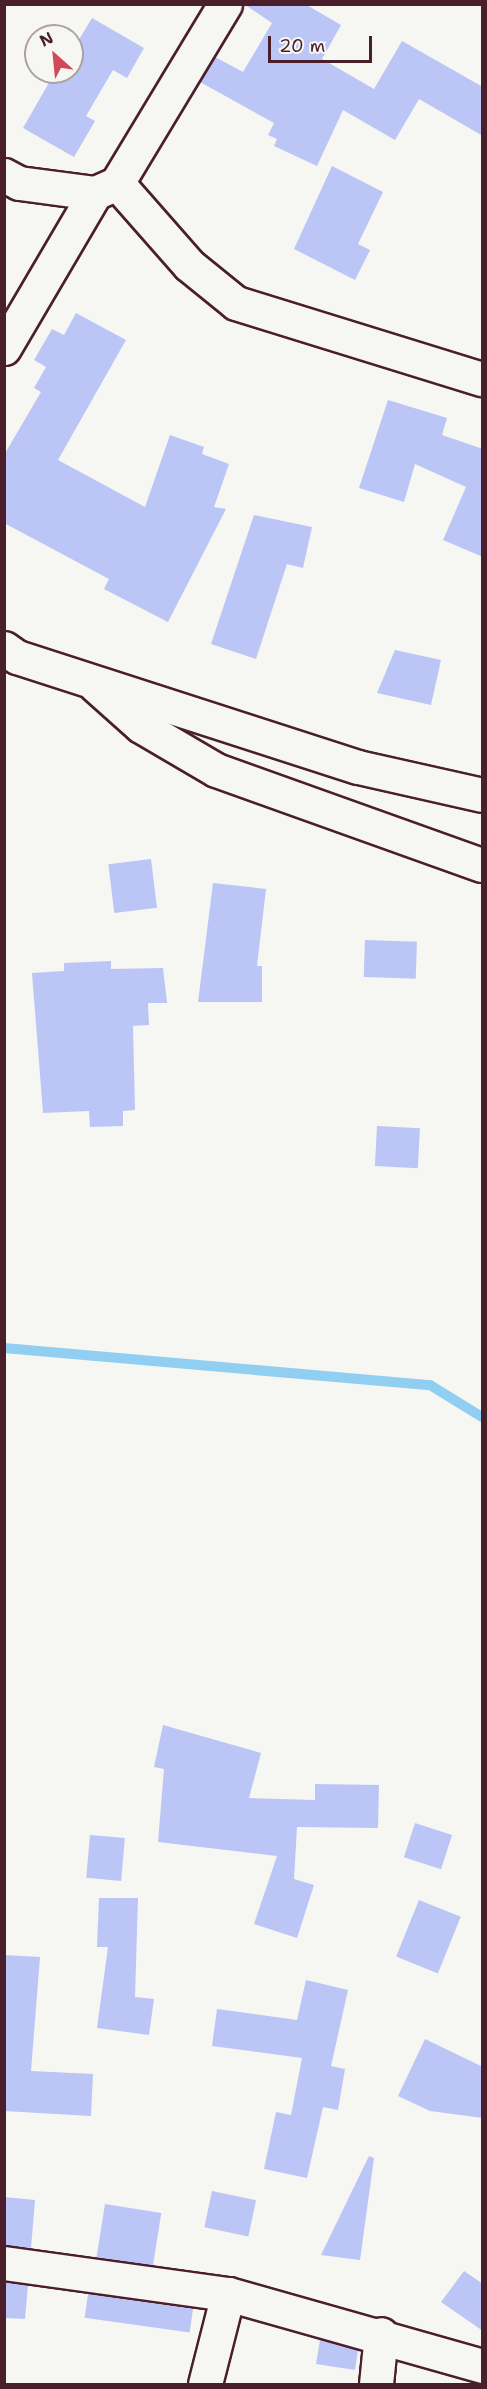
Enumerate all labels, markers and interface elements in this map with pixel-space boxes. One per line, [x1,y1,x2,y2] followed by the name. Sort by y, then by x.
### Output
[24,24,84,84] north arrow
[271,24,374,62] scale bar
[36,27,57,52] text: N
[279,34,325,58] text: 20 m

